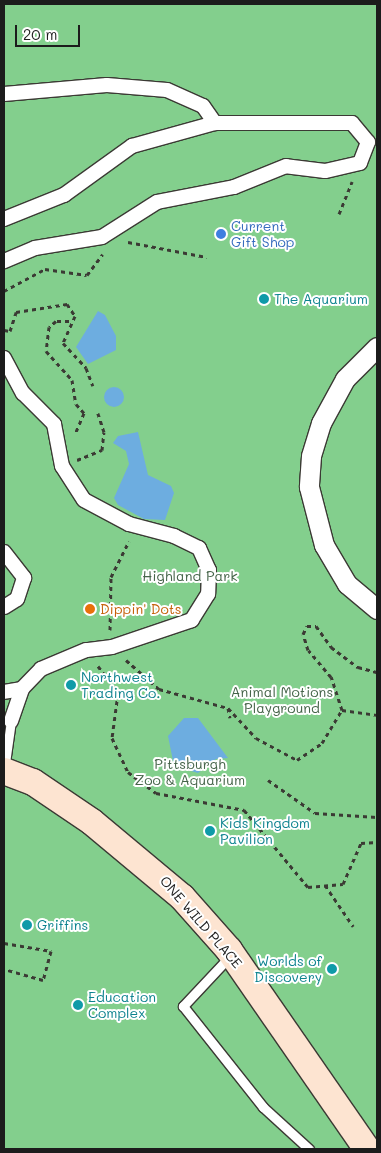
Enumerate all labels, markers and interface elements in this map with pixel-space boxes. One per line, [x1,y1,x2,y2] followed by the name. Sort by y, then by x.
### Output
[18,15,82,47] scale bar
[23,24,57,44] text: 20 m
[231,218,294,250] place label: Current Gift Shop
[215,228,227,240] marker: Current Gift Shop
[274,291,368,307] place label: The Aquarium
[258,293,270,305] marker: The Aquarium
[142,568,238,584] park label: Highland Park
[100,601,182,617] place label: Dippin' Dots
[84,603,96,615] marker: Dippin' Dots
[81,669,161,702] place label: Northwest Trading Co.
[65,679,77,691] marker: Northwest Trading Co.
[231,684,333,716] park label: Animal Motions Playground
[135,756,245,789] park label: Pittsburgh Zoo & Aquarium
[220,815,310,848] place label: Kids Kingdom Pavilion
[204,825,216,837] marker: Kids Kingdom Pavilion
[156,872,246,972] street label: ONE WILD PLACE
[37,917,88,933] place label: Griffins
[21,919,33,931] marker: Griffins
[254,953,322,986] place label: Worlds of Discovery
[326,963,338,975] marker: Worlds of Discovery
[88,989,156,1022] place label: Education Complex
[72,999,84,1011] marker: Education Complex

